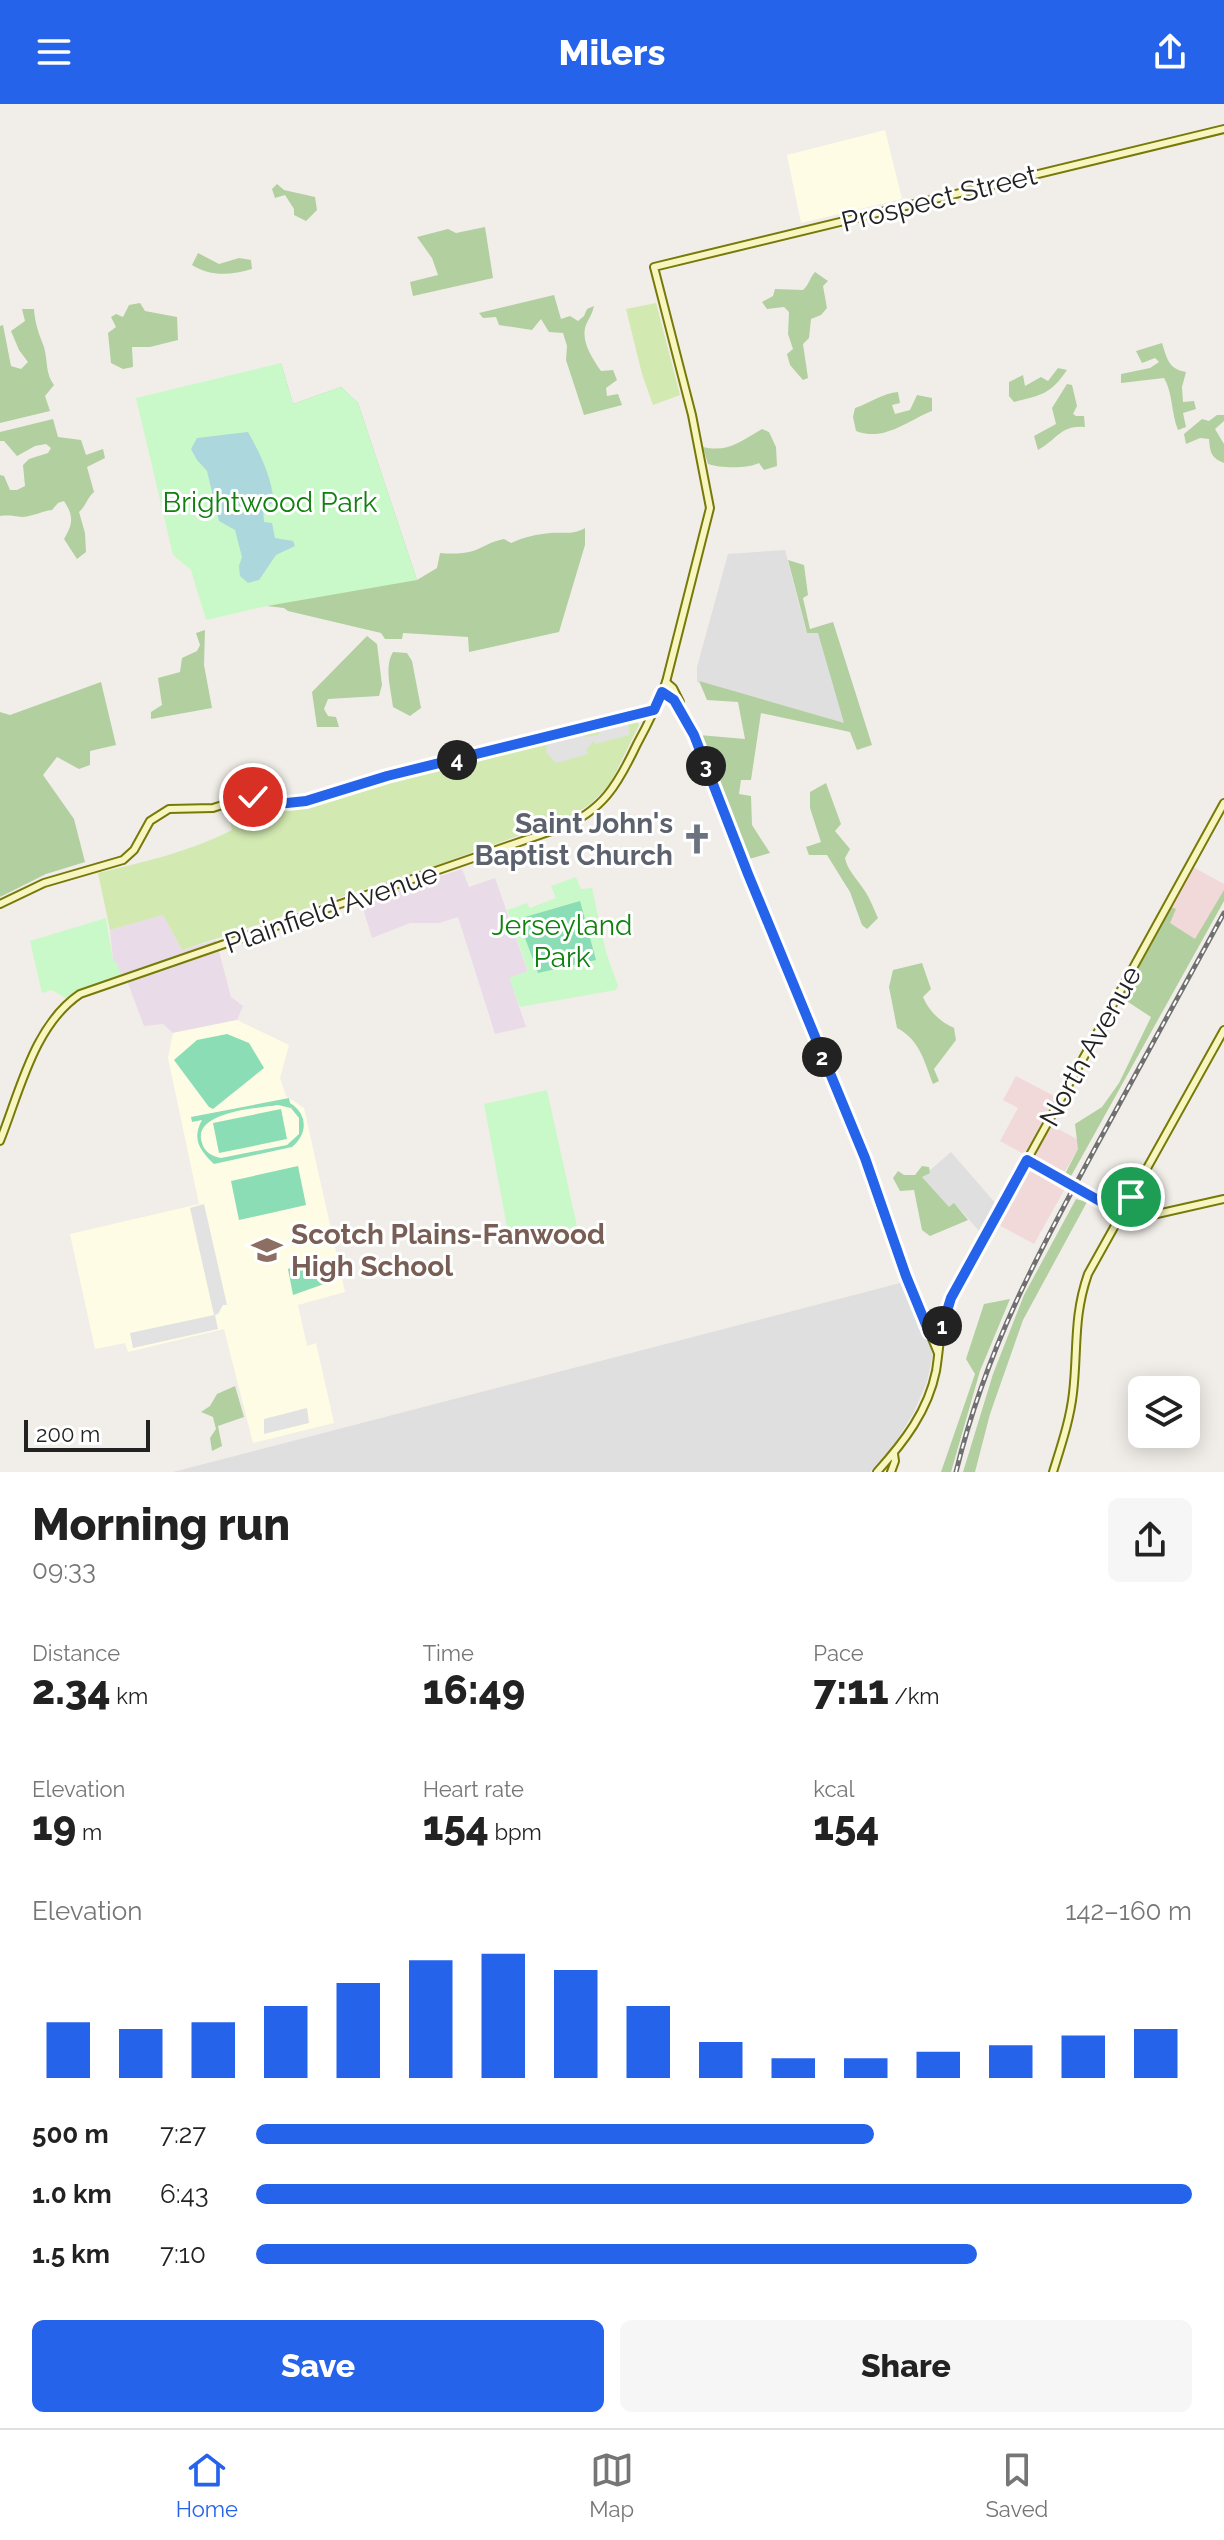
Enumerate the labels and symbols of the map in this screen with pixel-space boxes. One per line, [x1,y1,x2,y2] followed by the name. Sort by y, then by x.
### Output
[838,158,1041,239] street label: Prospect Street
[163,486,378,519] park label: Brightwood Park
[437,740,477,780] pin: 4
[686,746,726,786] pin: 3
[219,763,287,831] pin
[474,807,673,872] place label: Saint John's Baptist Church
[680,822,714,856] church icon: Saint John's Baptist Church
[221,857,442,960] street label: Plainfield Avenue
[492,909,632,974] park label: Jerseyland Park
[1033,960,1148,1132] street label: North Avenue
[802,1037,842,1077] pin: 2
[1097,1163,1165,1231] pin
[291,1218,605,1283] place label: Scotch Plains-Fanwood High School
[250,1233,284,1267] school or university icon: Scotch Plains-Fanwood High School
[922,1306,962,1346] pin: 1
[24,1416,150,1452] scale bar

